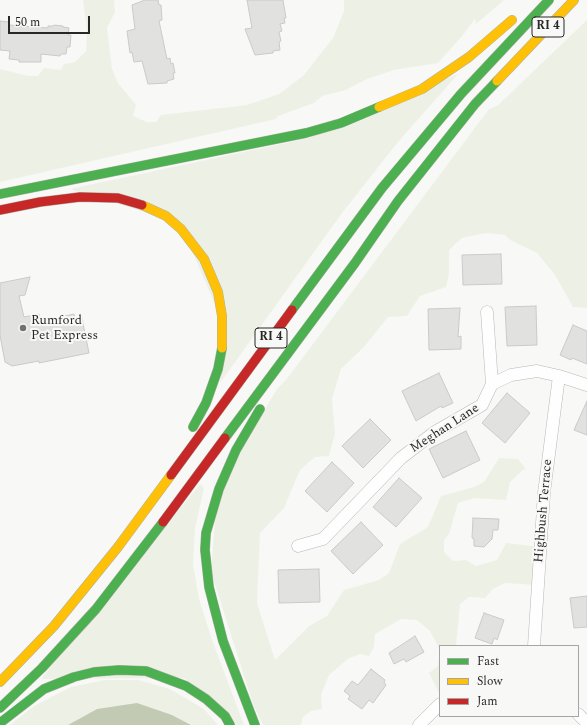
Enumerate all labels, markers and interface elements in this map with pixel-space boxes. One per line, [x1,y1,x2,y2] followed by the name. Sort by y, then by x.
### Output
[10,8,92,34] scale bar
[15,13,40,32] text: 50 m
[532,17,564,37] road number: RI 4
[31,313,98,344] place label: Rumford Pet Express
[18,323,28,333] marker: Rumford Pet Express
[255,328,287,348] road number: RI 4
[408,401,482,457] street label: Meghan Lane
[532,459,556,563] street label: Highbush Terrace
[439,645,579,717] legend
[477,652,499,671] text: Fast
[477,672,502,691] text: Slow
[477,692,498,711] text: Jam

